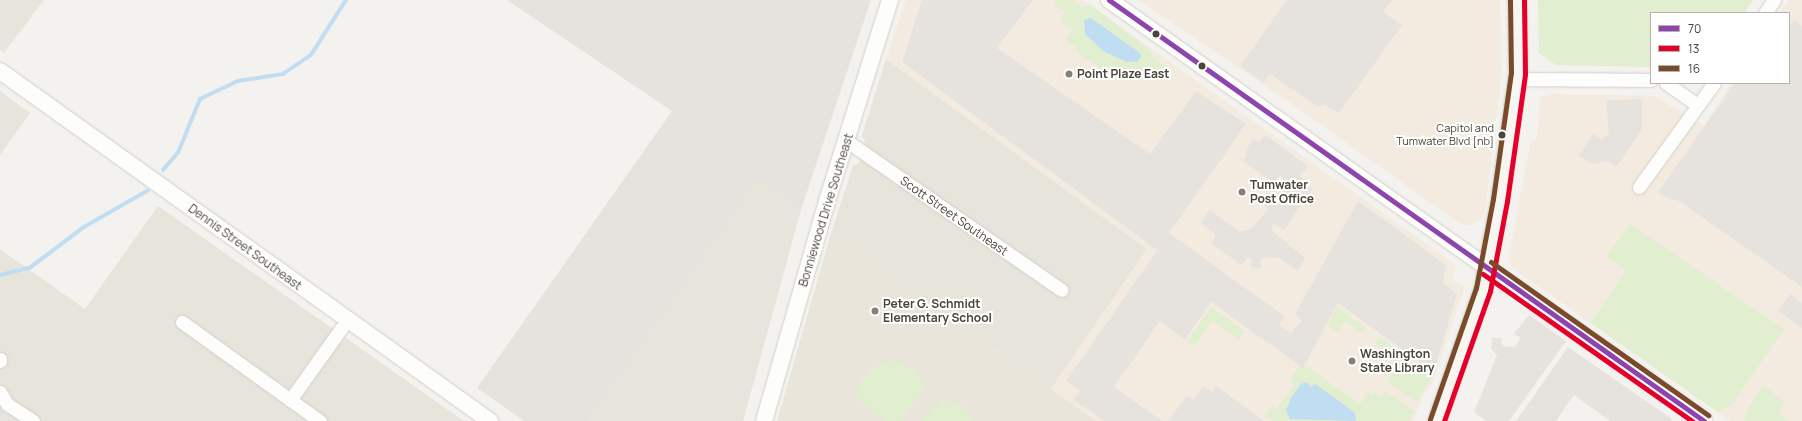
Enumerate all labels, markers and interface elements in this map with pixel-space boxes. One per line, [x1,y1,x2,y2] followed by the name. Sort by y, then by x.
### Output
[1650,12,1790,84] legend
[1688,20,1701,37] text: 70
[1151,29,1161,39] unlabelled marker
[1688,40,1699,57] text: 13
[1688,60,1700,77] text: 16
[1197,61,1207,71] unlabelled marker
[1077,67,1170,81] place label: Point Plaze East
[1064,69,1074,79] marker: Point Plaze East
[1396,122,1494,148] place label: Capitol and Tumwater Blvd [nb]
[1497,130,1507,140] marker: Capitol and Tumwater Blvd [nb]
[796,132,856,288] street label: Bonniewood Drive Southeast
[897,173,1011,259] street label: Scott Street Southeast
[1250,178,1314,206] place label: Tumwater Post Office
[1237,187,1247,197] marker: Tumwater Post Office
[186,201,304,293] street label: Dennis Street Southeast
[883,297,992,325] place label: Peter G. Schmidt Elementary School
[870,306,880,316] marker: Peter G. Schmidt Elementary School
[1360,347,1434,375] place label: Washington State Library
[1347,356,1357,366] marker: Washington State Library

